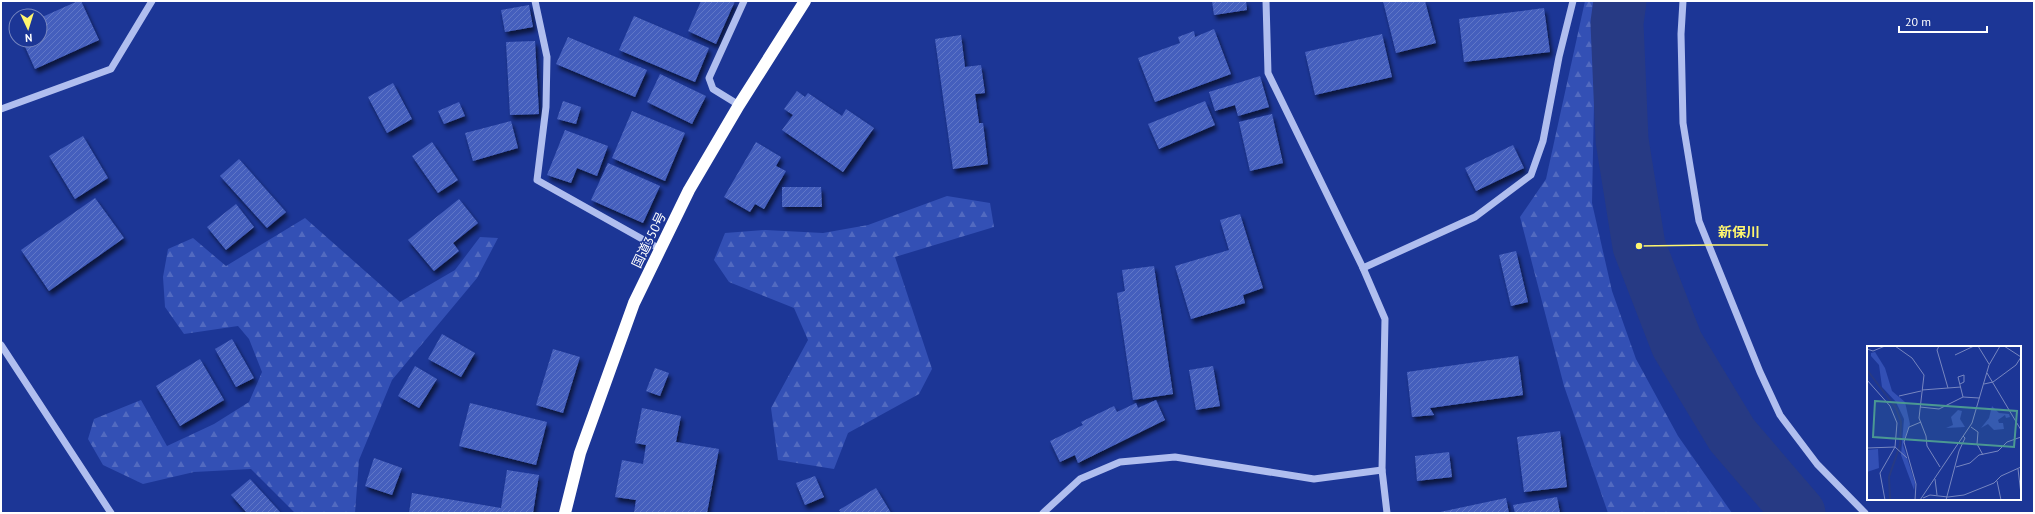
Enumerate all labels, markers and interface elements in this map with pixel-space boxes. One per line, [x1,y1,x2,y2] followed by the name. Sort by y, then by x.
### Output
[8,8,48,48] north arrow
[1899,8,1987,34] scale bar
[1905,14,1931,29] text: 20 m
[25,31,33,45] text: N
[628,209,670,271] street label: 国道350号
[1710,219,1768,245] callout: 新保川
[1718,223,1760,241] text: 新保川
[1867,346,2021,500] inset map

